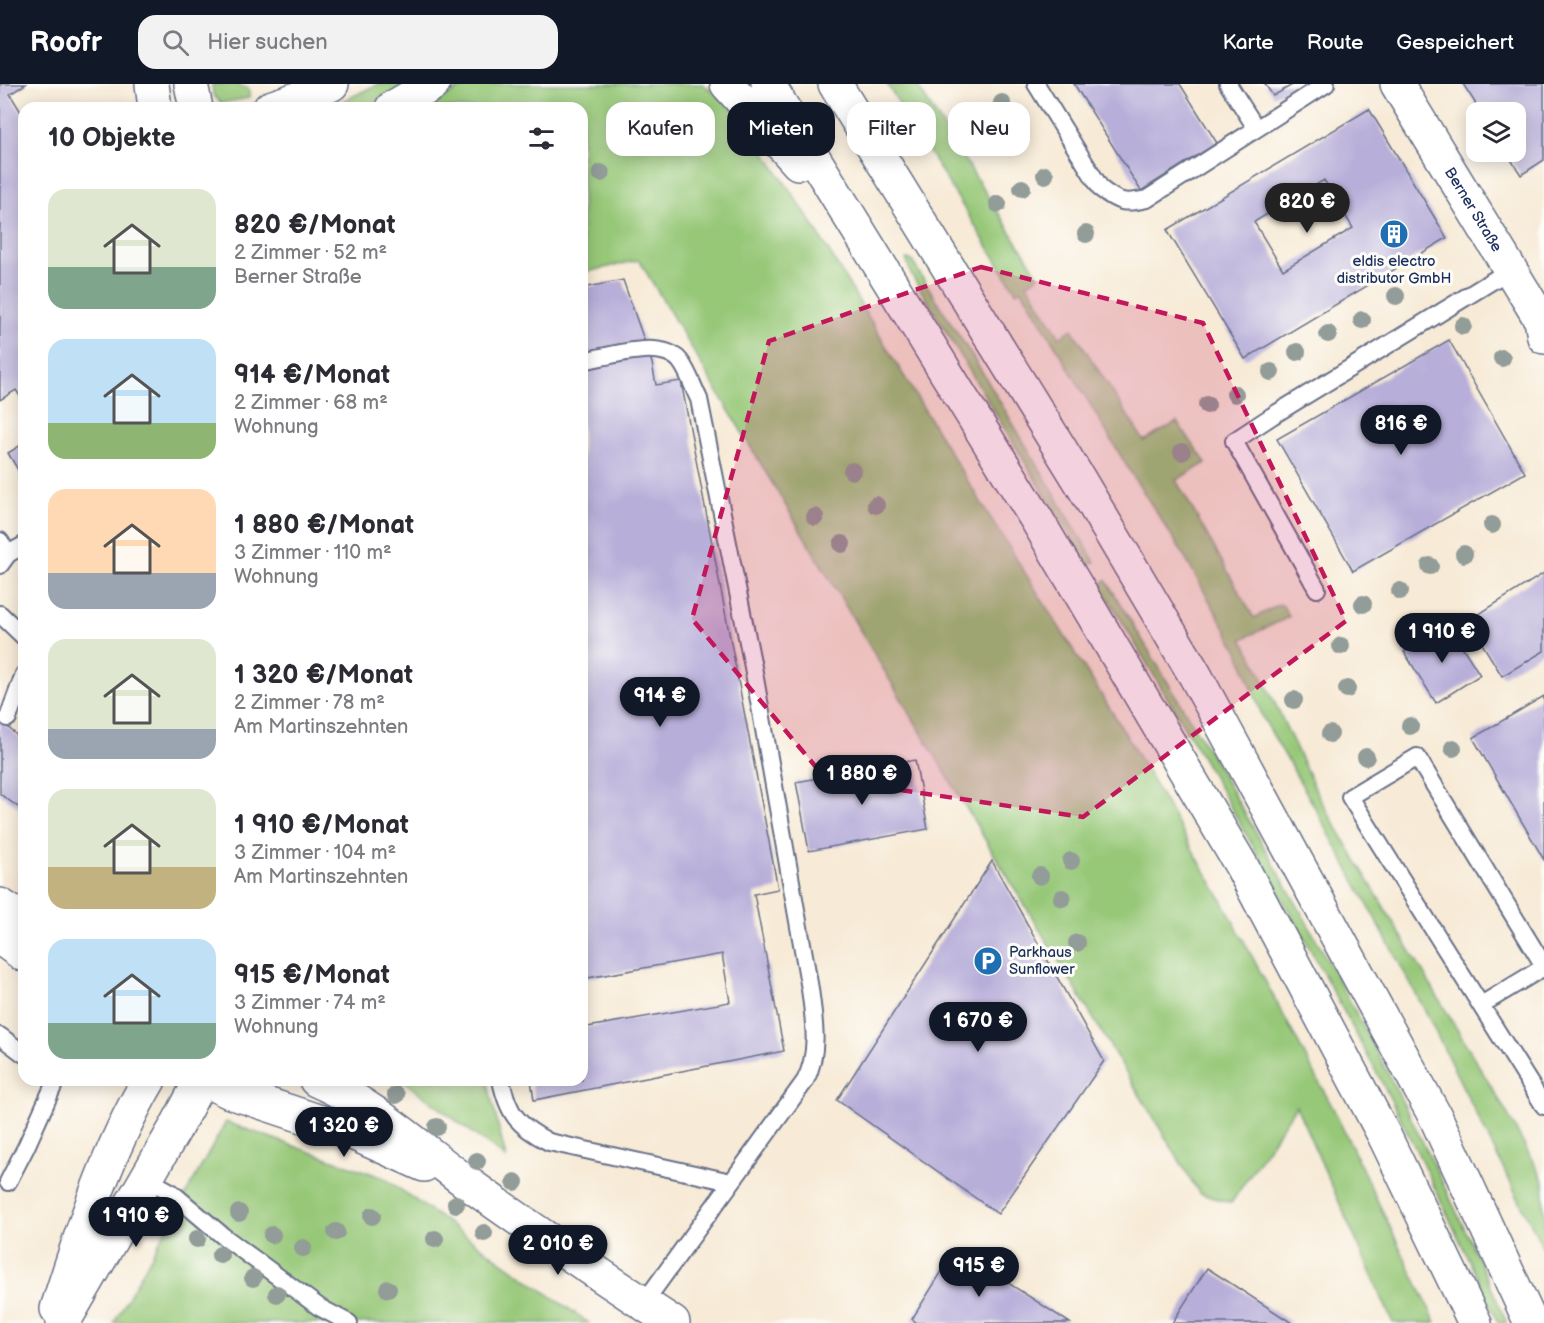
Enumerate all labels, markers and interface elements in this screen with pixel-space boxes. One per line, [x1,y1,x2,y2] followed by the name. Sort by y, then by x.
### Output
[138,15,558,69] search box
[30,26,102,59] text: Roofr
[159,26,192,59] icon: search
[207,29,328,56] text: Hier suchen
[1222,30,1274,55] text: Karte
[1307,30,1363,55] text: Route
[1396,30,1514,55] text: Gespeichert
[606,102,715,156] chip: Kaufen
[727,102,835,156] chip: Mieten
[847,102,936,156] chip: Filter
[948,102,1030,156] chip: Neu
[1466,102,1526,162] map controls
[1466,102,1526,162] button: layers
[525,122,558,155] icon: filters
[48,123,175,154] text: 10 Objekte
[1440,164,1506,256] street label: Berner Straße
[1265,183,1349,234] pin: 820 €
[1279,190,1335,214] text: 820 €
[234,210,395,241] text: 820 €/Monat
[96,213,168,285] icon: home
[1378,218,1410,250] building icon: eldis electro distributor GmbH
[234,241,387,265] text: 2 Zimmer · 52 m²
[1336,252,1452,288] place label: eldis electro distributor GmbH
[234,265,362,289] text: Berner Straße
[234,360,390,391] text: 914 €/Monat
[96,363,168,435] icon: home
[234,391,388,415] text: 2 Zimmer · 68 m²
[1359,405,1443,456] pin: 816 €
[1374,412,1428,436] text: 816 €
[234,415,319,439] text: Wohnung
[234,510,414,541] text: 1 880 €/Monat
[96,513,168,585] icon: home
[234,541,392,565] text: 3 Zimmer · 110 m²
[234,565,319,589] text: Wohnung
[1387,613,1497,664] pin: 1 910 €
[1409,620,1475,644] text: 1 910 €
[234,660,413,691] text: 1 320 €/Monat
[96,663,168,735] icon: home
[618,677,702,728] pin: 914 €
[634,684,686,708] text: 914 €
[234,691,385,715] text: 2 Zimmer · 78 m²
[234,715,408,739] text: Am Martinszehnten
[807,755,917,806] pin: 1 880 €
[827,762,897,786] text: 1 880 €
[234,810,409,841] text: 1 910 €/Monat
[96,813,168,885] icon: home
[234,841,396,865] text: 3 Zimmer · 104 m²
[234,865,408,889] text: Am Martinszehnten
[1009,943,1075,979] place label: Parkhaus Sunflower
[972,945,1004,977] parking icon: Parkhaus Sunflower
[234,960,390,991] text: 915 €/Monat
[96,963,168,1035] icon: home
[234,991,386,1015] text: 3 Zimmer · 74 m²
[923,1002,1033,1053] pin: 1 670 €
[943,1009,1013,1033] text: 1 670 €
[234,1015,319,1039] text: Wohnung
[289,1107,399,1158] pin: 1 320 €
[309,1114,379,1138] text: 1 320 €
[81,1197,191,1248] pin: 1 910 €
[103,1204,169,1228] text: 1 910 €
[503,1225,613,1276] pin: 2 010 €
[522,1232,594,1256] text: 2 010 €
[937,1247,1021,1298] pin: 915 €
[953,1254,1005,1278] text: 915 €

